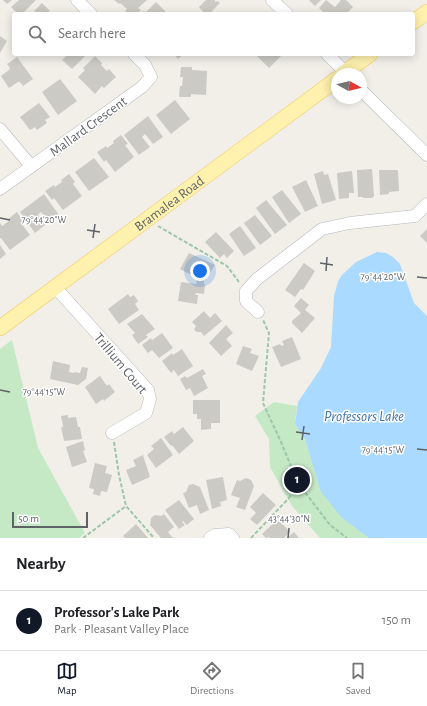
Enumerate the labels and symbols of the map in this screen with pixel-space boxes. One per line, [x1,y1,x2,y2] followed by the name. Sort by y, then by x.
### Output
[331,68,367,104] north arrow
[48,94,130,159] street label: Mallard Crescent
[132,174,207,234] street label: Bramalea Road
[22,215,66,225] text: 79°44'20"W
[190,261,210,281] your location
[361,272,405,282] text: 79°44'20"W
[91,331,150,397] street label: Trillium Court
[23,387,65,397] text: 79°44'15"W
[324,409,404,424] water label: Professors Lake
[362,445,404,455] text: 79°44'15"W
[284,465,310,495] pin: 1
[12,510,88,529] scale bar
[268,514,310,524] text: 43°44'30"N

